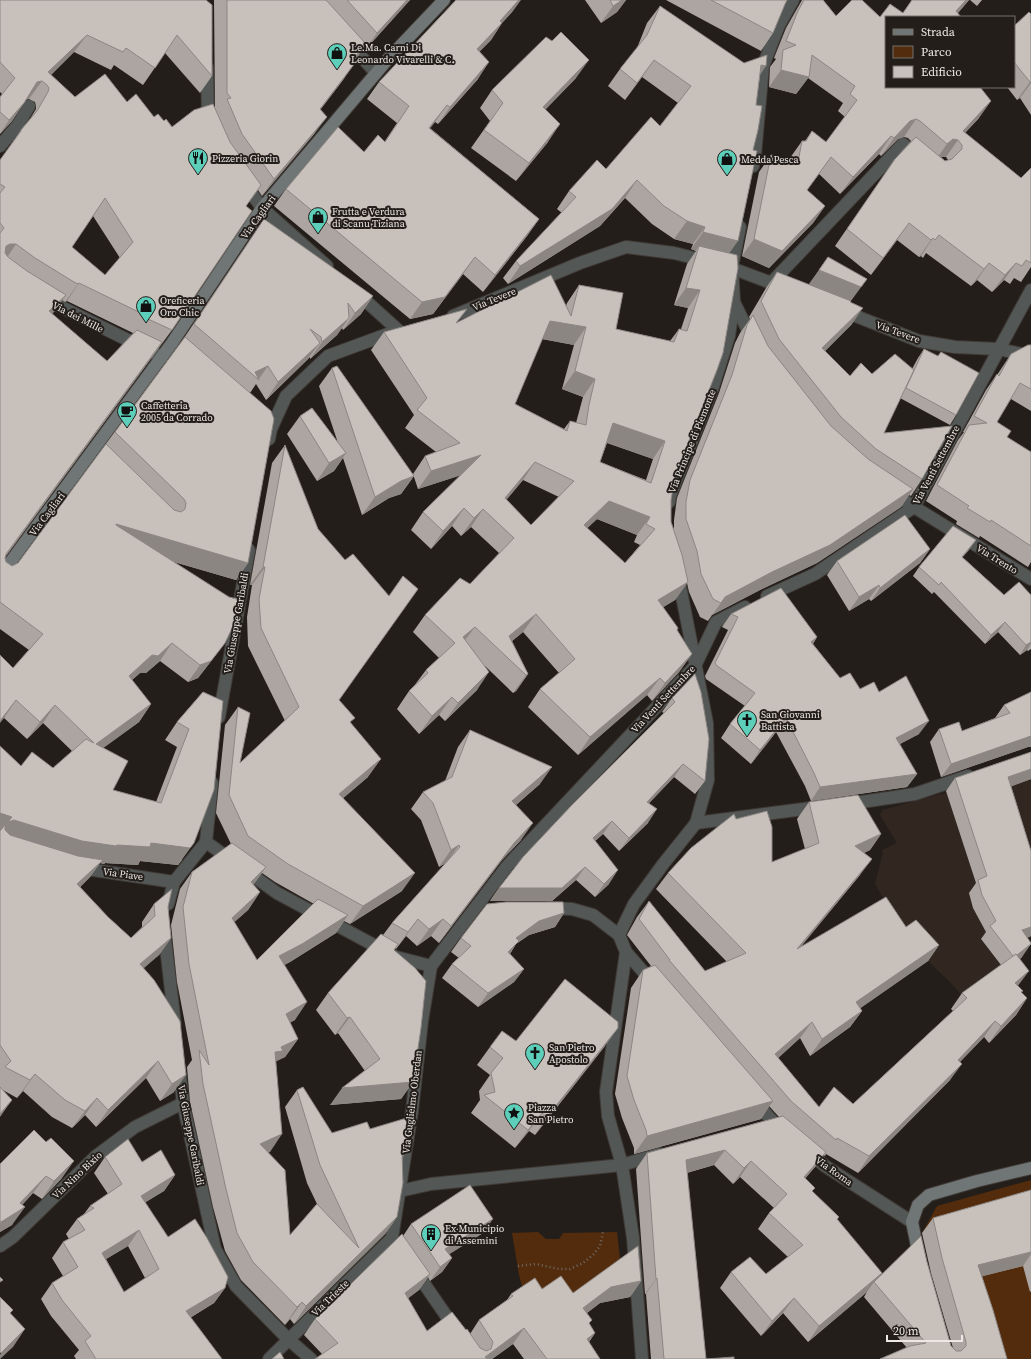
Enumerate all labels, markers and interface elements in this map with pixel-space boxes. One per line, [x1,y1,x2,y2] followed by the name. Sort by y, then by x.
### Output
[885,16,1015,88] legend
[921,24,956,40] text: Strada
[351,41,454,66] place label: Le.Ma. Carni Di Leonardo Vivarelli & C.
[326,42,348,70] shop icon: Le.Ma. Carni Di Leonardo Vivarelli & C.
[921,44,952,60] text: Parco
[921,64,962,80] text: Edificio
[187,147,209,175] restaurant icon: Pizzeria Giorin
[716,148,738,176] shop icon: Medda Pesca
[212,152,278,165] place label: Pizzeria Giorin
[741,153,800,166] place label: Medda Pesca
[238,192,278,242] street label: Via Cagliari
[332,205,406,230] place label: Frutta e Verdura di Scanu Tiziana
[307,206,329,234] shop icon: Frutta e Verdura di Scanu Tiziana
[470,284,518,314] street label: Via Tevere
[160,294,205,319] place label: Oreficeria Oro Chic
[135,295,157,323] shop icon: Oreficeria Oro Chic
[50,299,106,335] street label: Via dei Mille
[874,318,922,346] street label: Via Tevere
[665,387,719,495] street label: Via Principe di Piemonte
[141,399,213,424] place label: Caffetteria 2005 da Corrado
[116,400,138,428] cafe icon: Caffetteria 2005 da Corrado
[910,423,962,507] street label: Via Venti Settembre
[26,490,68,538] street label: Via Cagliari
[974,541,1021,577] street label: Via Trento
[221,571,251,675] street label: Via Giuseppe Garibaldi
[628,662,698,736] street label: Via Venti Settembre
[761,708,820,733] place label: San Giovanni Battista
[736,709,758,737] church icon: San Giovanni Battista
[102,865,144,883] street label: Via Piave
[549,1041,595,1066] place label: San Pietro Apostolo
[524,1042,546,1070] church icon: San Pietro Apostolo
[399,1050,425,1154] street label: Via Guglielmo Oberdan
[175,1084,207,1186] street label: Via Giuseppe Garibaldi
[528,1101,574,1126] place label: Piazza San Pietro
[503,1102,525,1130] place icon: Piazza San Pietro
[49,1148,105,1202] street label: Via Nino Bixio
[813,1153,856,1189] street label: Via Roma
[445,1222,505,1247] place label: Ex Municipio di Assemini
[420,1223,442,1251] building icon: Ex Municipio di Assemini
[308,1277,352,1319] street label: Via Trieste
[887,1317,962,1343] scale bar
[893,1323,919,1339] text: 20 m

